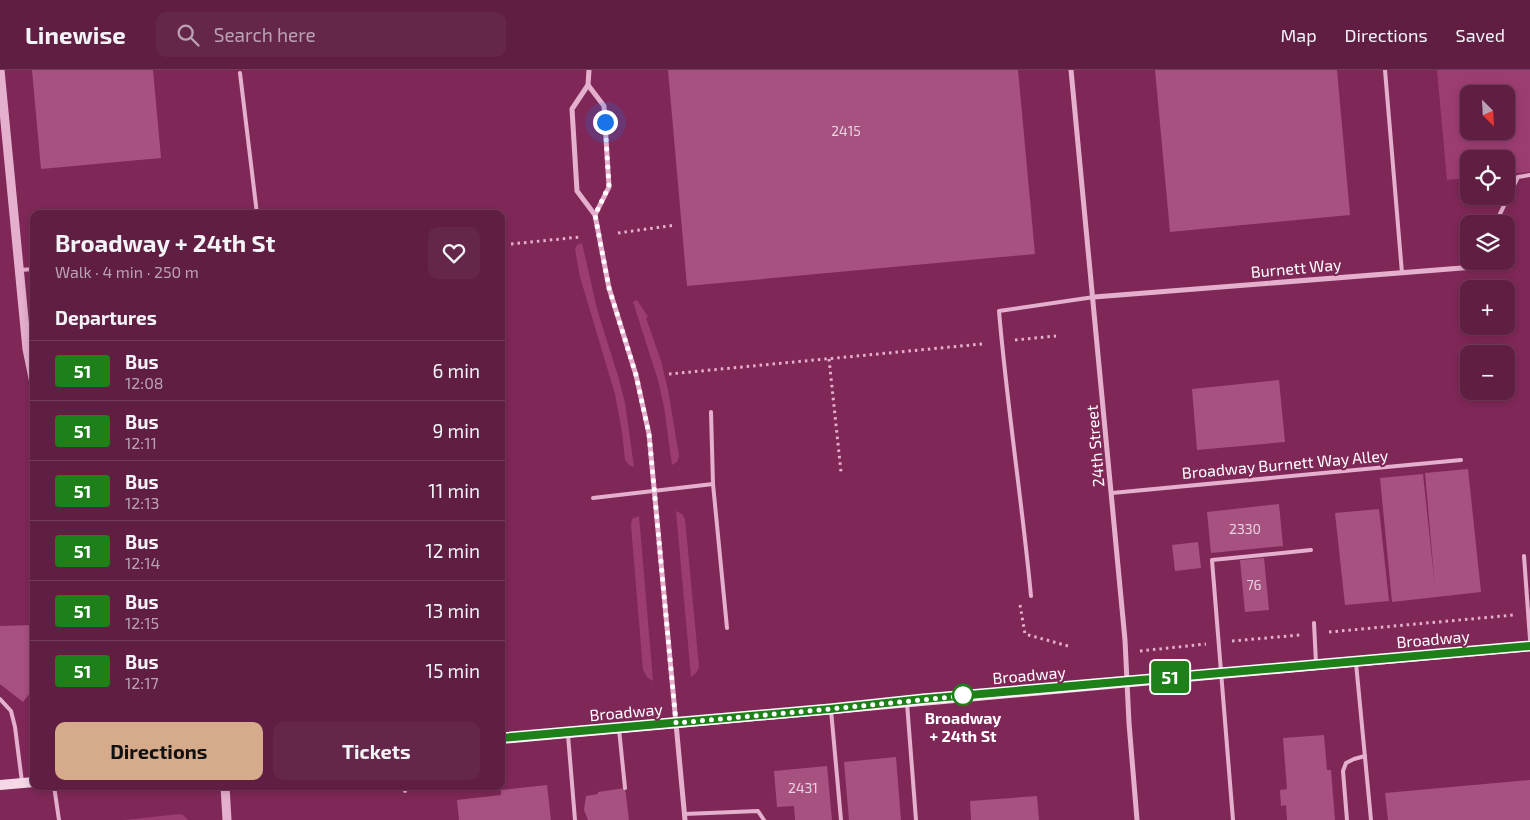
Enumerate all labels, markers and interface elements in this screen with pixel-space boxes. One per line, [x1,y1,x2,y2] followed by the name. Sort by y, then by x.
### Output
[156,12,506,57] search box
[25,20,126,49] text: Linewise
[174,21,202,49] icon: search
[214,23,316,46] text: Search here
[1280,24,1317,46] text: Map
[1345,24,1428,46] text: Directions
[1456,24,1505,46] text: Saved
[1460,85,1515,140] north arrow
[1460,85,1515,400] map controls
[593,110,618,135] your location
[831,122,861,139] house number: 2415
[1460,150,1515,205] button: locate
[1460,215,1515,270] button: layers
[428,227,480,279] button: heart
[55,228,275,257] text: Broadway + 24th St
[1250,254,1343,281] street label: Burnett Way
[55,262,199,281] text: Walk · 4 min · 250 m
[1460,280,1515,335] button: +
[55,306,157,329] text: Departures
[1460,345,1515,400] button: −
[125,350,159,373] text: Bus
[432,359,480,382] text: 6 min
[74,360,91,382] text: 51
[125,373,164,392] text: 12:08
[1081,404,1108,488] street label: 24th Street
[125,410,159,433] text: Bus
[432,419,480,442] text: 9 min
[74,420,91,442] text: 51
[125,433,157,452] text: 12:11
[1181,445,1390,482] street label: Broadway Burnett Way Alley
[125,470,159,493] text: Bus
[428,479,480,502] text: 11 min
[74,480,91,502] text: 51
[125,493,159,512] text: 12:13
[1229,520,1261,537] house number: 2330
[125,530,159,553] text: Bus
[425,539,480,562] text: 12 min
[74,540,91,562] text: 51
[125,553,160,572] text: 12:14
[1246,576,1262,593] house number: 76
[125,590,159,613] text: Bus
[425,599,480,622] text: 13 min
[74,600,91,622] text: 51
[125,613,159,632] text: 12:15
[1395,626,1471,651] street label: Broadway
[125,650,159,673] text: Bus
[426,659,480,682] text: 15 min
[74,660,91,682] text: 51
[1148,661,1192,693] line badge: 51
[991,662,1067,687] street label: Broadway
[1161,666,1179,688] text: 51
[125,673,159,692] text: 12:17
[952,684,974,706] marker: Broadway + 24th St
[588,699,664,724] street label: Broadway
[925,708,1001,745] place label: Broadway + 24th St
[55,722,263,780] button: Directions
[273,722,480,780] button: Tickets
[788,779,818,796] house number: 2431

